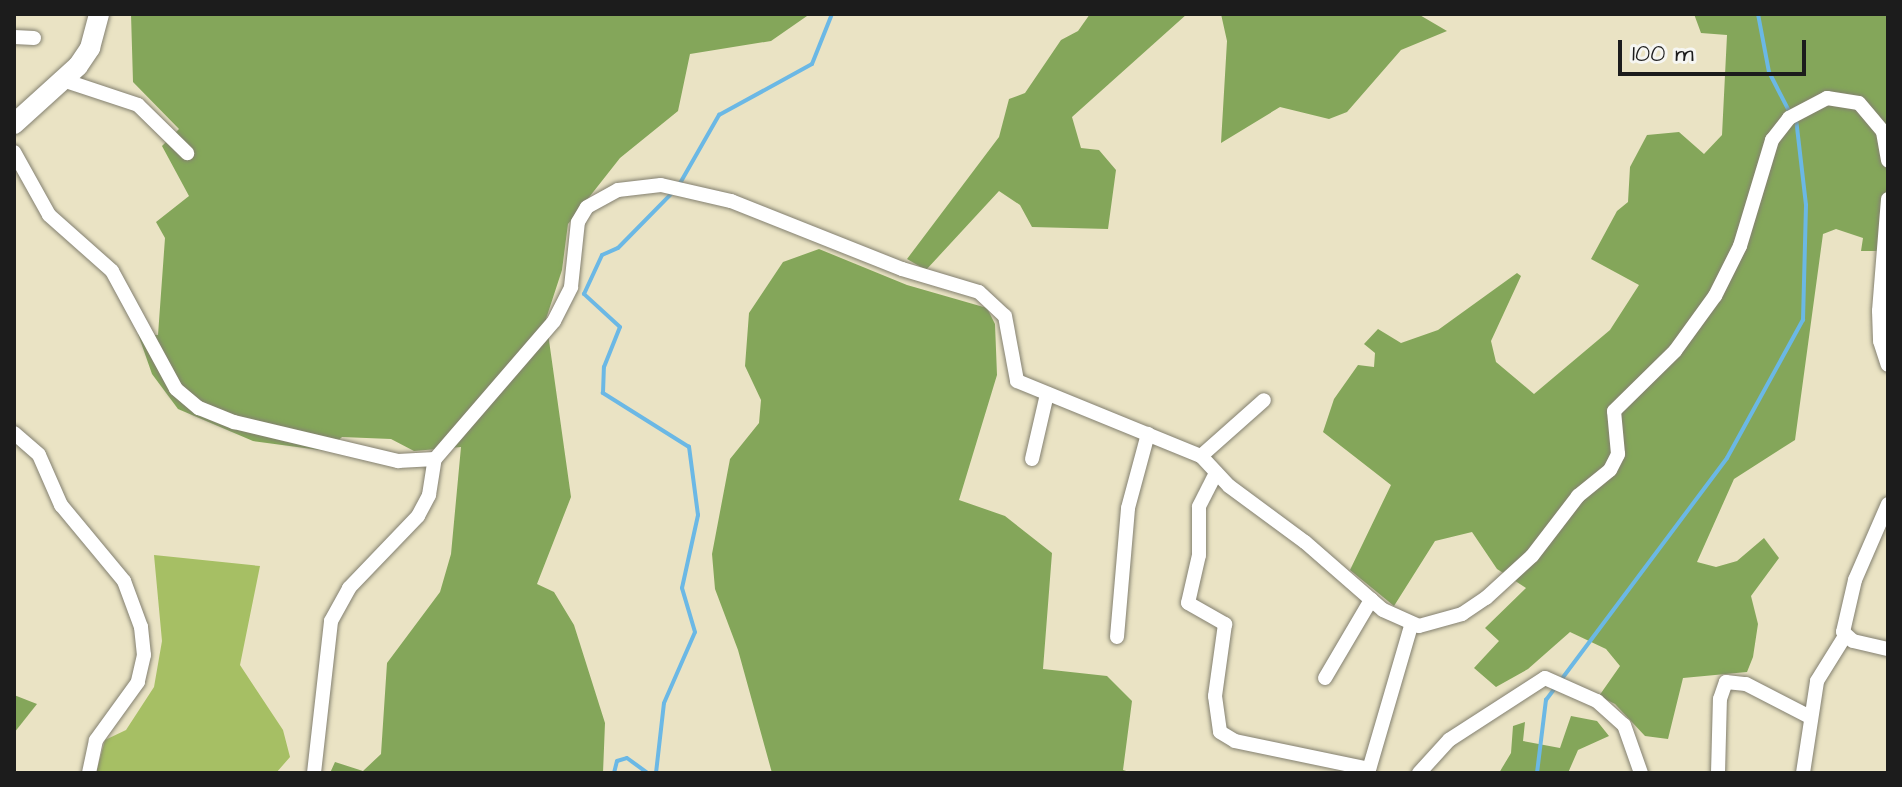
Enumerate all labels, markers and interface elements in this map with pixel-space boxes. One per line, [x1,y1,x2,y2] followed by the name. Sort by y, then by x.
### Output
[1622,24,1810,74] scale bar
[1632,37,1694,71] text: 100 m

